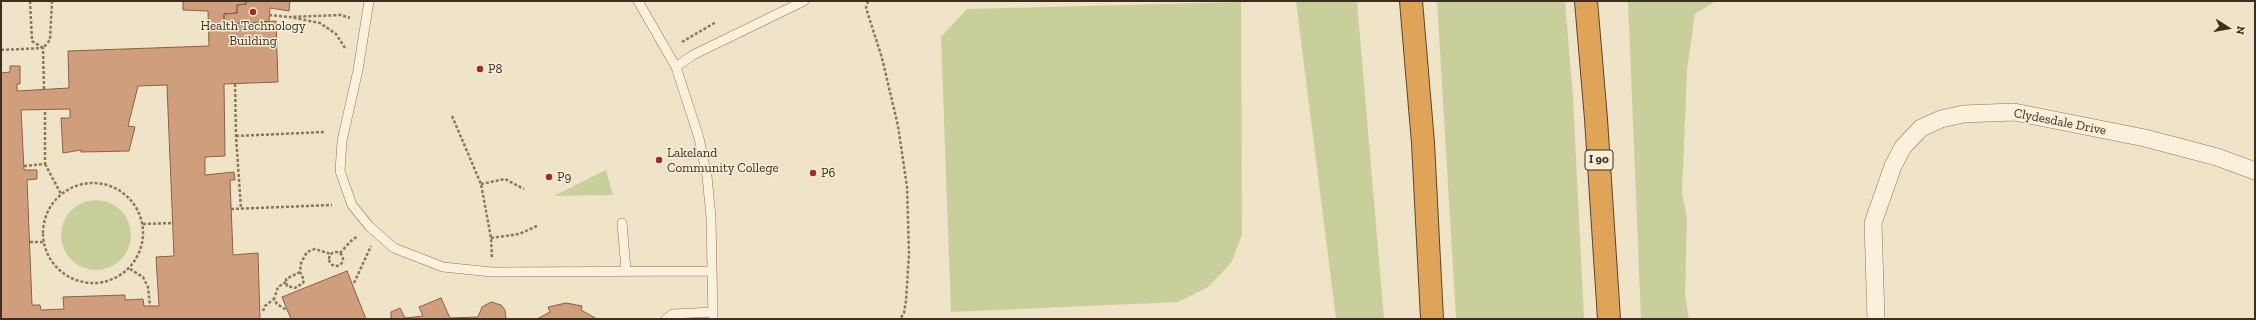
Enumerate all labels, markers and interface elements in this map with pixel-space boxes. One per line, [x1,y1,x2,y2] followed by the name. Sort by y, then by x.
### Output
[248,7,258,17] marker: Health Technology Building
[2208,8,2248,48] north arrow
[200,18,306,49] place label: Health Technology Building
[2233,25,2247,36] text: N
[488,61,502,77] place label: P8
[475,64,485,74] marker: P8
[2013,105,2107,139] street label: Clydesdale Drive
[667,145,779,176] place label: Lakeland Community College
[1585,150,1613,170] road number: I 90
[654,155,664,165] marker: Lakeland Community College
[821,165,835,181] place label: P6
[808,168,818,178] marker: P6
[557,169,571,185] place label: P9
[544,172,554,182] marker: P9

